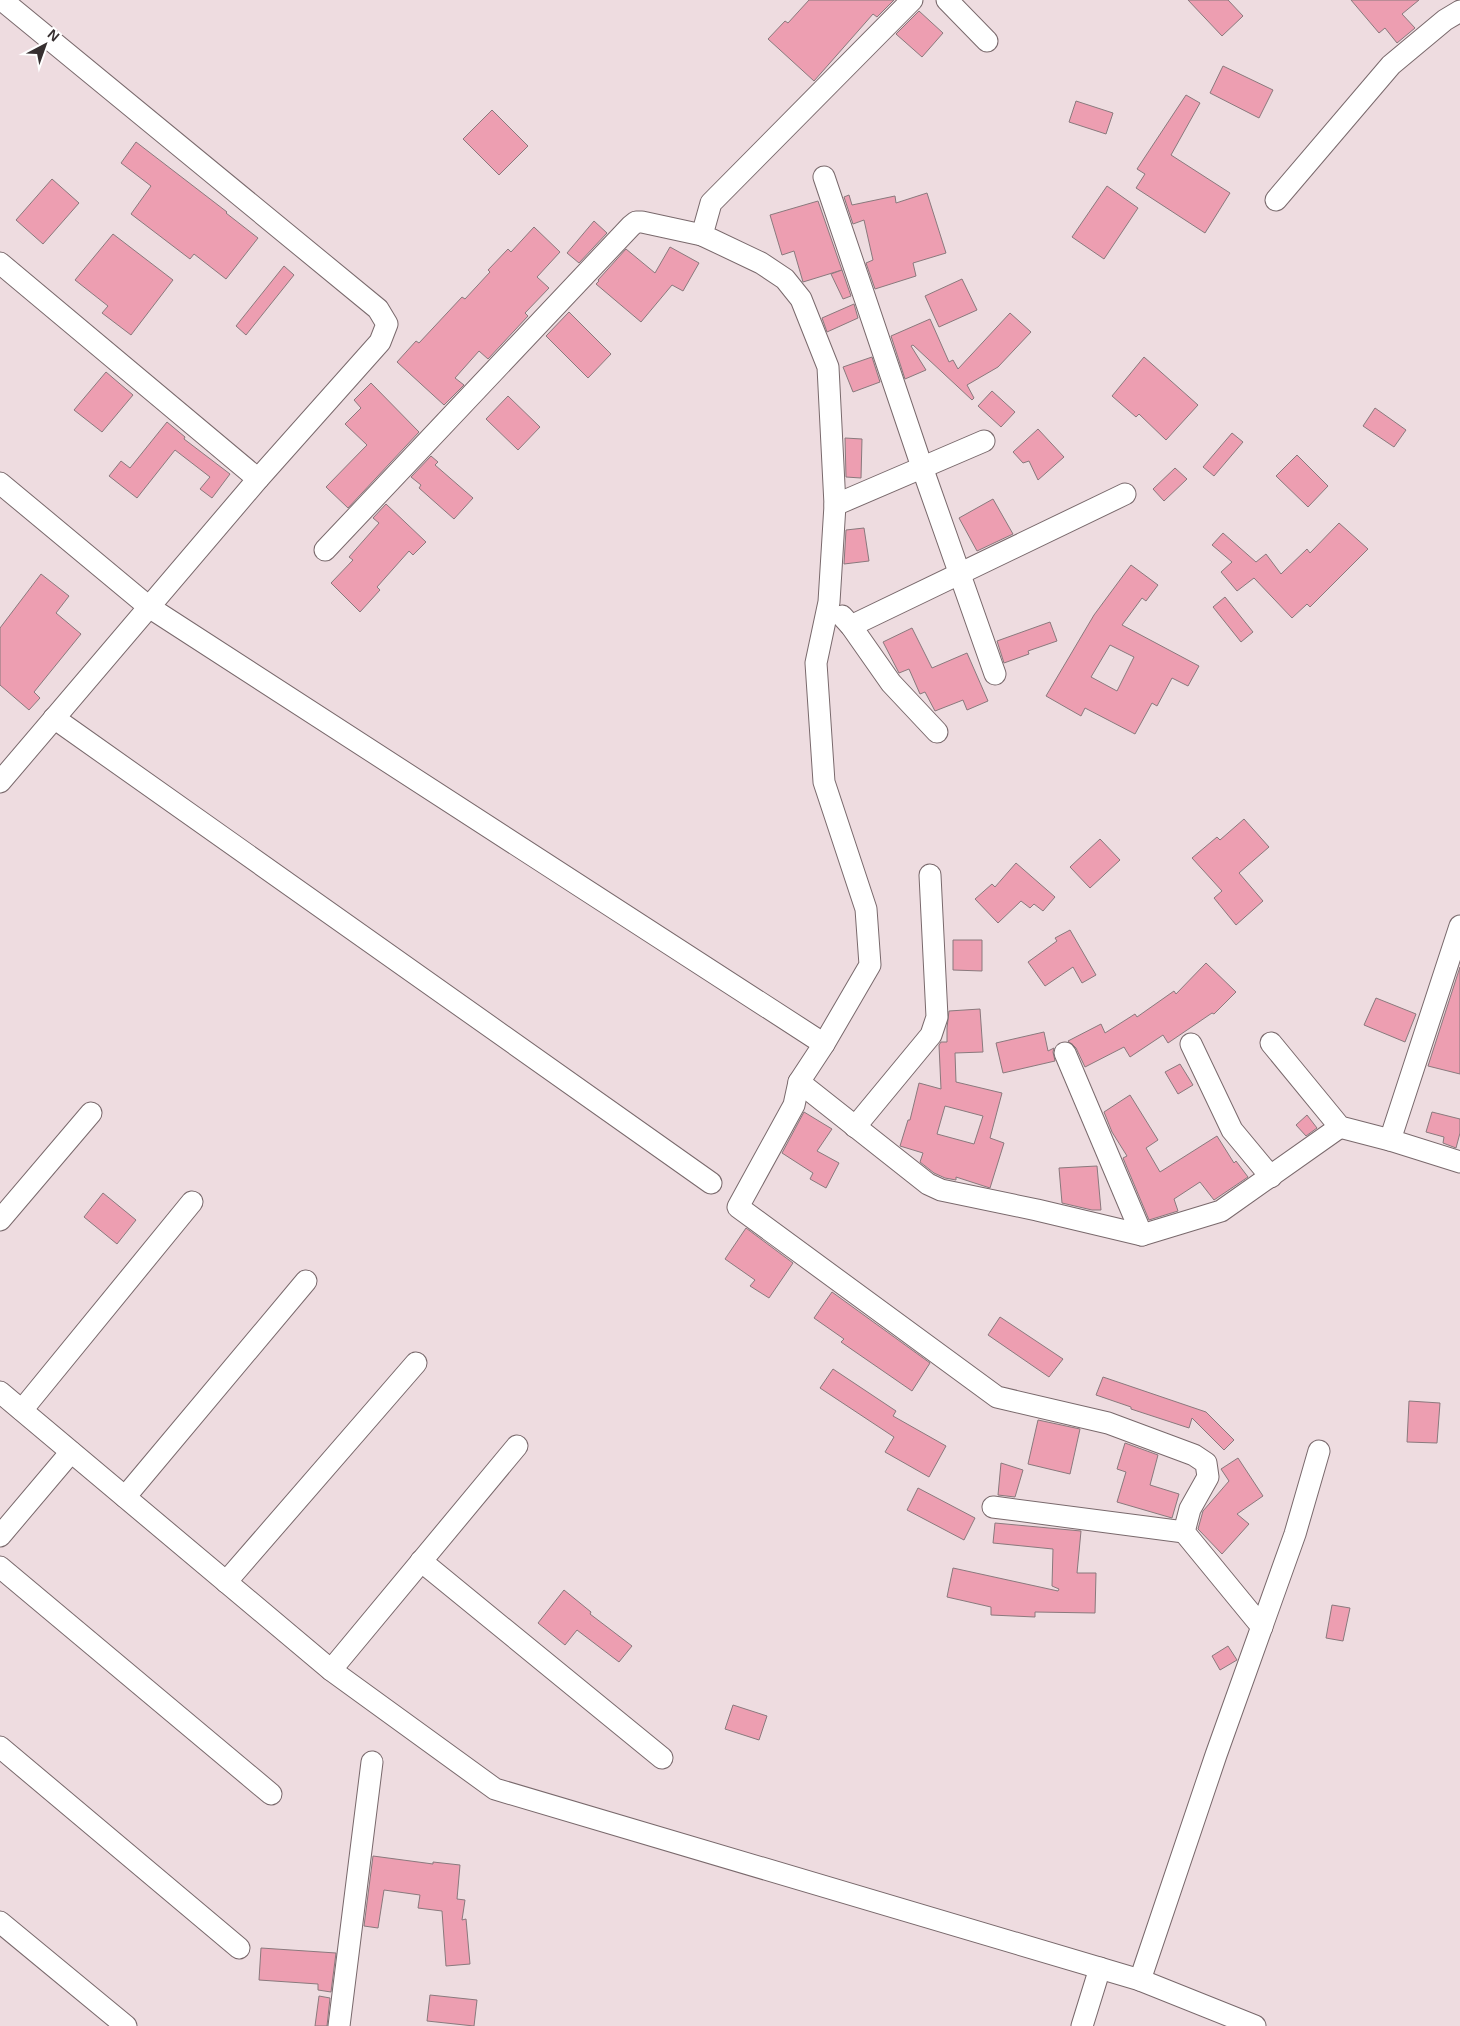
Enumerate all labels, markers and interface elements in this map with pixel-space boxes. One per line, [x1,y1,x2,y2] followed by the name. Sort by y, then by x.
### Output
[20,20,70,70] north arrow
[44,26,63,45] text: N

